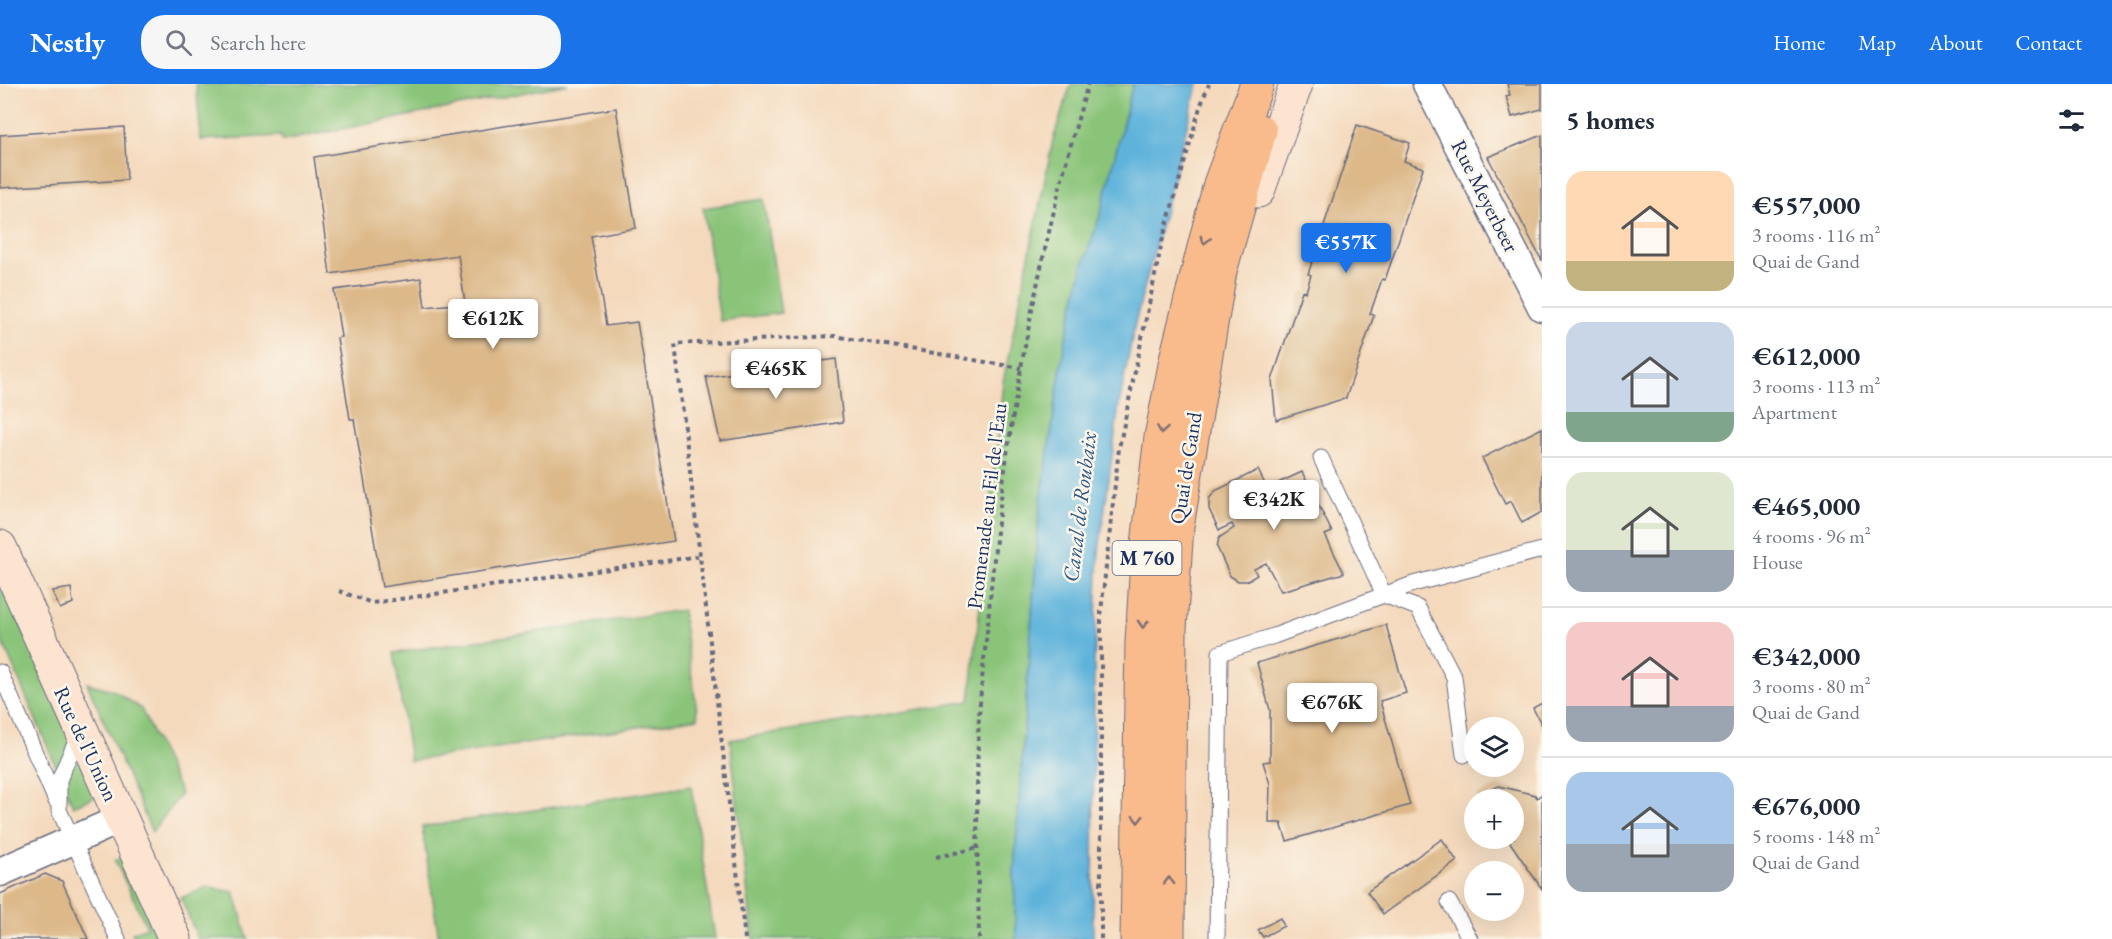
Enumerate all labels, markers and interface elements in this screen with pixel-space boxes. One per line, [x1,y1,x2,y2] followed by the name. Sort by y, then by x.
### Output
[141,15,561,69] search box
[30,24,105,60] text: Nestly
[162,26,195,59] icon: search
[210,28,306,57] text: Search here
[1773,29,1825,56] text: Home
[1858,29,1896,56] text: Map
[1929,29,1982,56] text: About
[2015,29,2082,56] text: Contact
[1566,103,1655,137] text: 5 homes
[2055,104,2088,137] icon: filters
[1445,135,1525,257] street label: Rue Meyerbeer
[1752,188,1860,222] text: €557,000
[1614,195,1686,267] icon: home
[1752,222,1880,248] text: 3 rooms · 116 m²
[1304,223,1388,274] pin: €557K
[1315,229,1377,255] text: €557K
[1200,234,1212,245] one-way arrow
[1752,248,1860,274] text: Quai de Gand
[451,299,535,350] pin: €612K
[462,305,524,331] text: €612K
[1752,339,1860,373] text: €612,000
[1614,346,1686,418] icon: home
[734,349,818,400] pin: €465K
[745,355,807,381] text: €465K
[1752,373,1880,399] text: 3 rooms · 113 m²
[1752,399,1837,425] text: Apartment
[960,401,1013,611] street label: Promenade au Fil de l'Eau
[1163,410,1209,526] street label: Quai de Gand
[1156,425,1169,435] one-way arrow
[1056,429,1103,584] water label: Canal de Roubaix
[1232,480,1316,531] pin: €342K
[1243,486,1305,512] text: €342K
[1752,489,1860,523] text: €465,000
[1614,496,1686,568] icon: home
[1752,523,1871,549] text: 4 rooms · 96 m²
[1112,541,1182,575] road number: M 760
[1752,549,1803,575] text: House
[1136,620,1149,629] one-way arrow
[1752,639,1860,673] text: €342,000
[1614,646,1686,718] icon: home
[1752,673,1871,699] text: 3 rooms · 80 m²
[48,682,125,806] street label: Rue de l'Union
[1290,683,1374,734] pin: €676K
[1301,689,1363,715] text: €676K
[1752,699,1860,725] text: Quai de Gand
[1464,717,1524,921] map controls
[1464,717,1524,777] button: layers
[1464,789,1524,849] button: +
[1752,789,1860,823] text: €676,000
[1614,796,1686,868] icon: home
[1132,815,1145,824] one-way arrow
[1752,823,1880,849] text: 5 rooms · 148 m²
[1752,849,1860,875] text: Quai de Gand
[1464,861,1524,921] button: −
[1163,876,1175,885] one-way arrow

